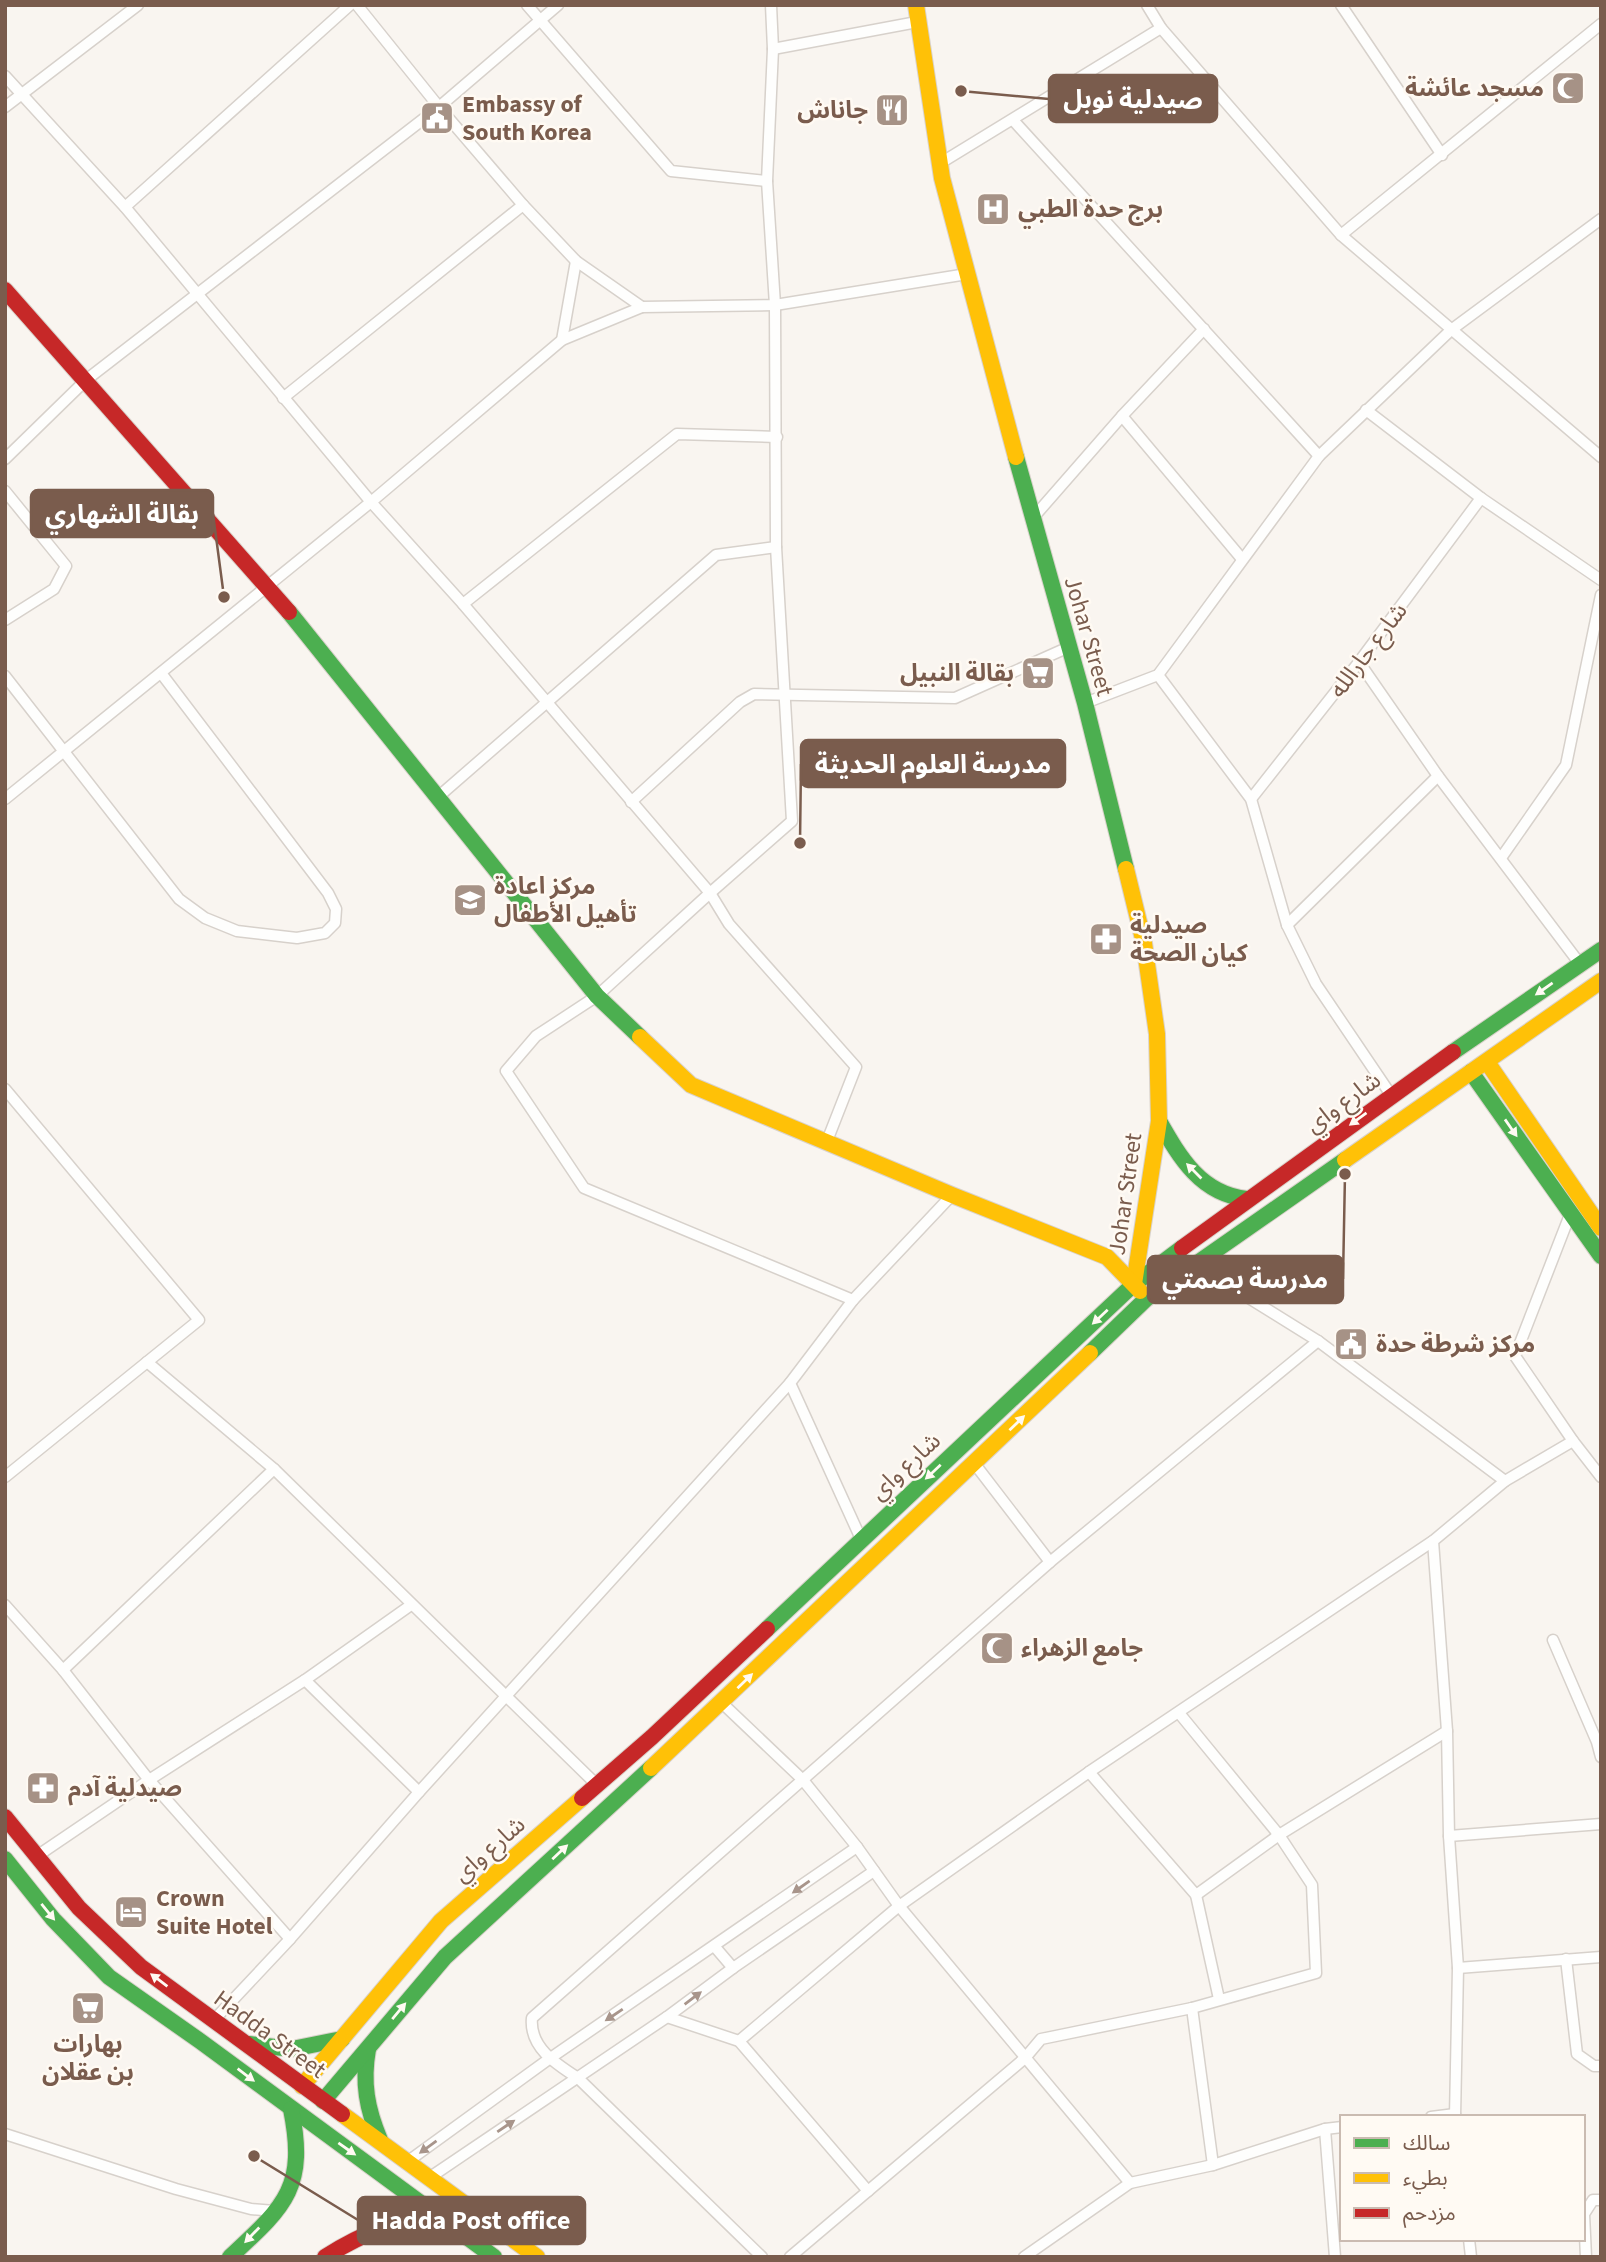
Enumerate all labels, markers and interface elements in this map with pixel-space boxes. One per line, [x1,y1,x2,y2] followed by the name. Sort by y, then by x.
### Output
[1549,69,1587,107] mosque icon: مسجد عائشة
[1405,71,1544,106] place label: مسجد عائشة
[1049,75,1217,122] callout: صيدلية نوبل
[1063,81,1203,118] text: صيدلية نوبل
[462,87,592,150] place label: Embassy of South Korea
[873,91,911,129] restaurant icon: جاناش
[797,93,868,128] place label: جاناش
[418,99,456,137] public building icon: Embassy of South Korea
[974,190,1012,228] hospital icon: برج حدة الطبي
[1018,192,1163,229] place label: برج حدة الطبي
[31,490,213,537] callout: بقالة الشهاري
[45,496,199,535] text: بقالة الشهاري
[1055,572,1122,700] street label: Johar Street
[1321,595,1416,705] street label: شارع جارالله
[1019,654,1057,692] supermarket icon: بقالة النبيل
[900,656,1014,691] place label: بقالة النبيل
[801,740,1065,787] callout: مدرسة العلوم الحديثة
[815,746,1051,784] text: مدرسة العلوم الحديثة
[494,869,637,932] place label: مركز اعادة تأهيل الأطفال
[451,881,489,919] school or university icon: مركز اعادة تأهيل الأطفال
[1130,908,1249,971] place label: صيدلية كيان الصحة
[1087,920,1125,958] pharmacy icon: صيدلية كيان الصحة
[1535,982,1554,995] one-way arrow
[1298,1063,1389,1142] street label: شارع واي
[1349,1112,1367,1126] one-way arrow
[1504,1119,1518,1137] one-way arrow
[1100,1131,1151,1257] street label: Johar Street
[1187,1163,1203,1180] one-way arrow
[1148,1256,1343,1303] callout: مدرسة بصمتي
[1162,1261,1328,1300] text: مدرسة بصمتي
[1092,1308,1109,1324] one-way arrow
[1332,1325,1370,1363] public building icon: مركز شرطة حدة
[1376,1327,1535,1362] place label: مركز شرطة حدة
[1008,1415,1025,1431] one-way arrow
[862,1424,949,1509] street label: شارع واي
[925,1463,942,1479] one-way arrow
[978,1629,1016,1667] mosque icon: جامع الزهراء
[1021,1631,1143,1666] place label: جامع الزهراء
[736,1673,753,1689] one-way arrow
[24,1769,62,1807] pharmacy icon: صيدلية آدم
[68,1771,182,1806] place label: صيدلية آدم
[445,1808,534,1891] street label: شارع واي
[551,1844,568,1860] one-way arrow
[792,1880,810,1894] one-way arrow
[156,1881,273,1944] place label: Crown Suite Hotel
[112,1893,150,1931] hotel icon: Crown Suite Hotel
[40,1903,55,1920] one-way arrow
[150,1973,168,1987] one-way arrow
[206,1982,333,2087] street label: Hadda Street
[69,1989,107,2027] supermarket icon: بهارات بن عقلان
[684,1991,703,2005] one-way arrow
[391,2003,406,2020] one-way arrow
[604,2008,623,2021] one-way arrow
[42,2027,134,2090] place label: بهارات بن عقلان
[236,2068,255,2082] one-way arrow
[1340,2115,1585,2241] legend
[496,2120,516,2133] one-way arrow
[1403,2128,1450,2158] text: سالك
[419,2140,437,2154] one-way arrow
[338,2142,356,2156] one-way arrow
[1403,2163,1448,2194] text: بطيء
[358,2197,585,2244] callout: Hadda Post office
[1403,2198,1456,2228] text: مزدحم
[372,2202,570,2239] text: Hadda Post office
[245,2226,261,2243] one-way arrow

